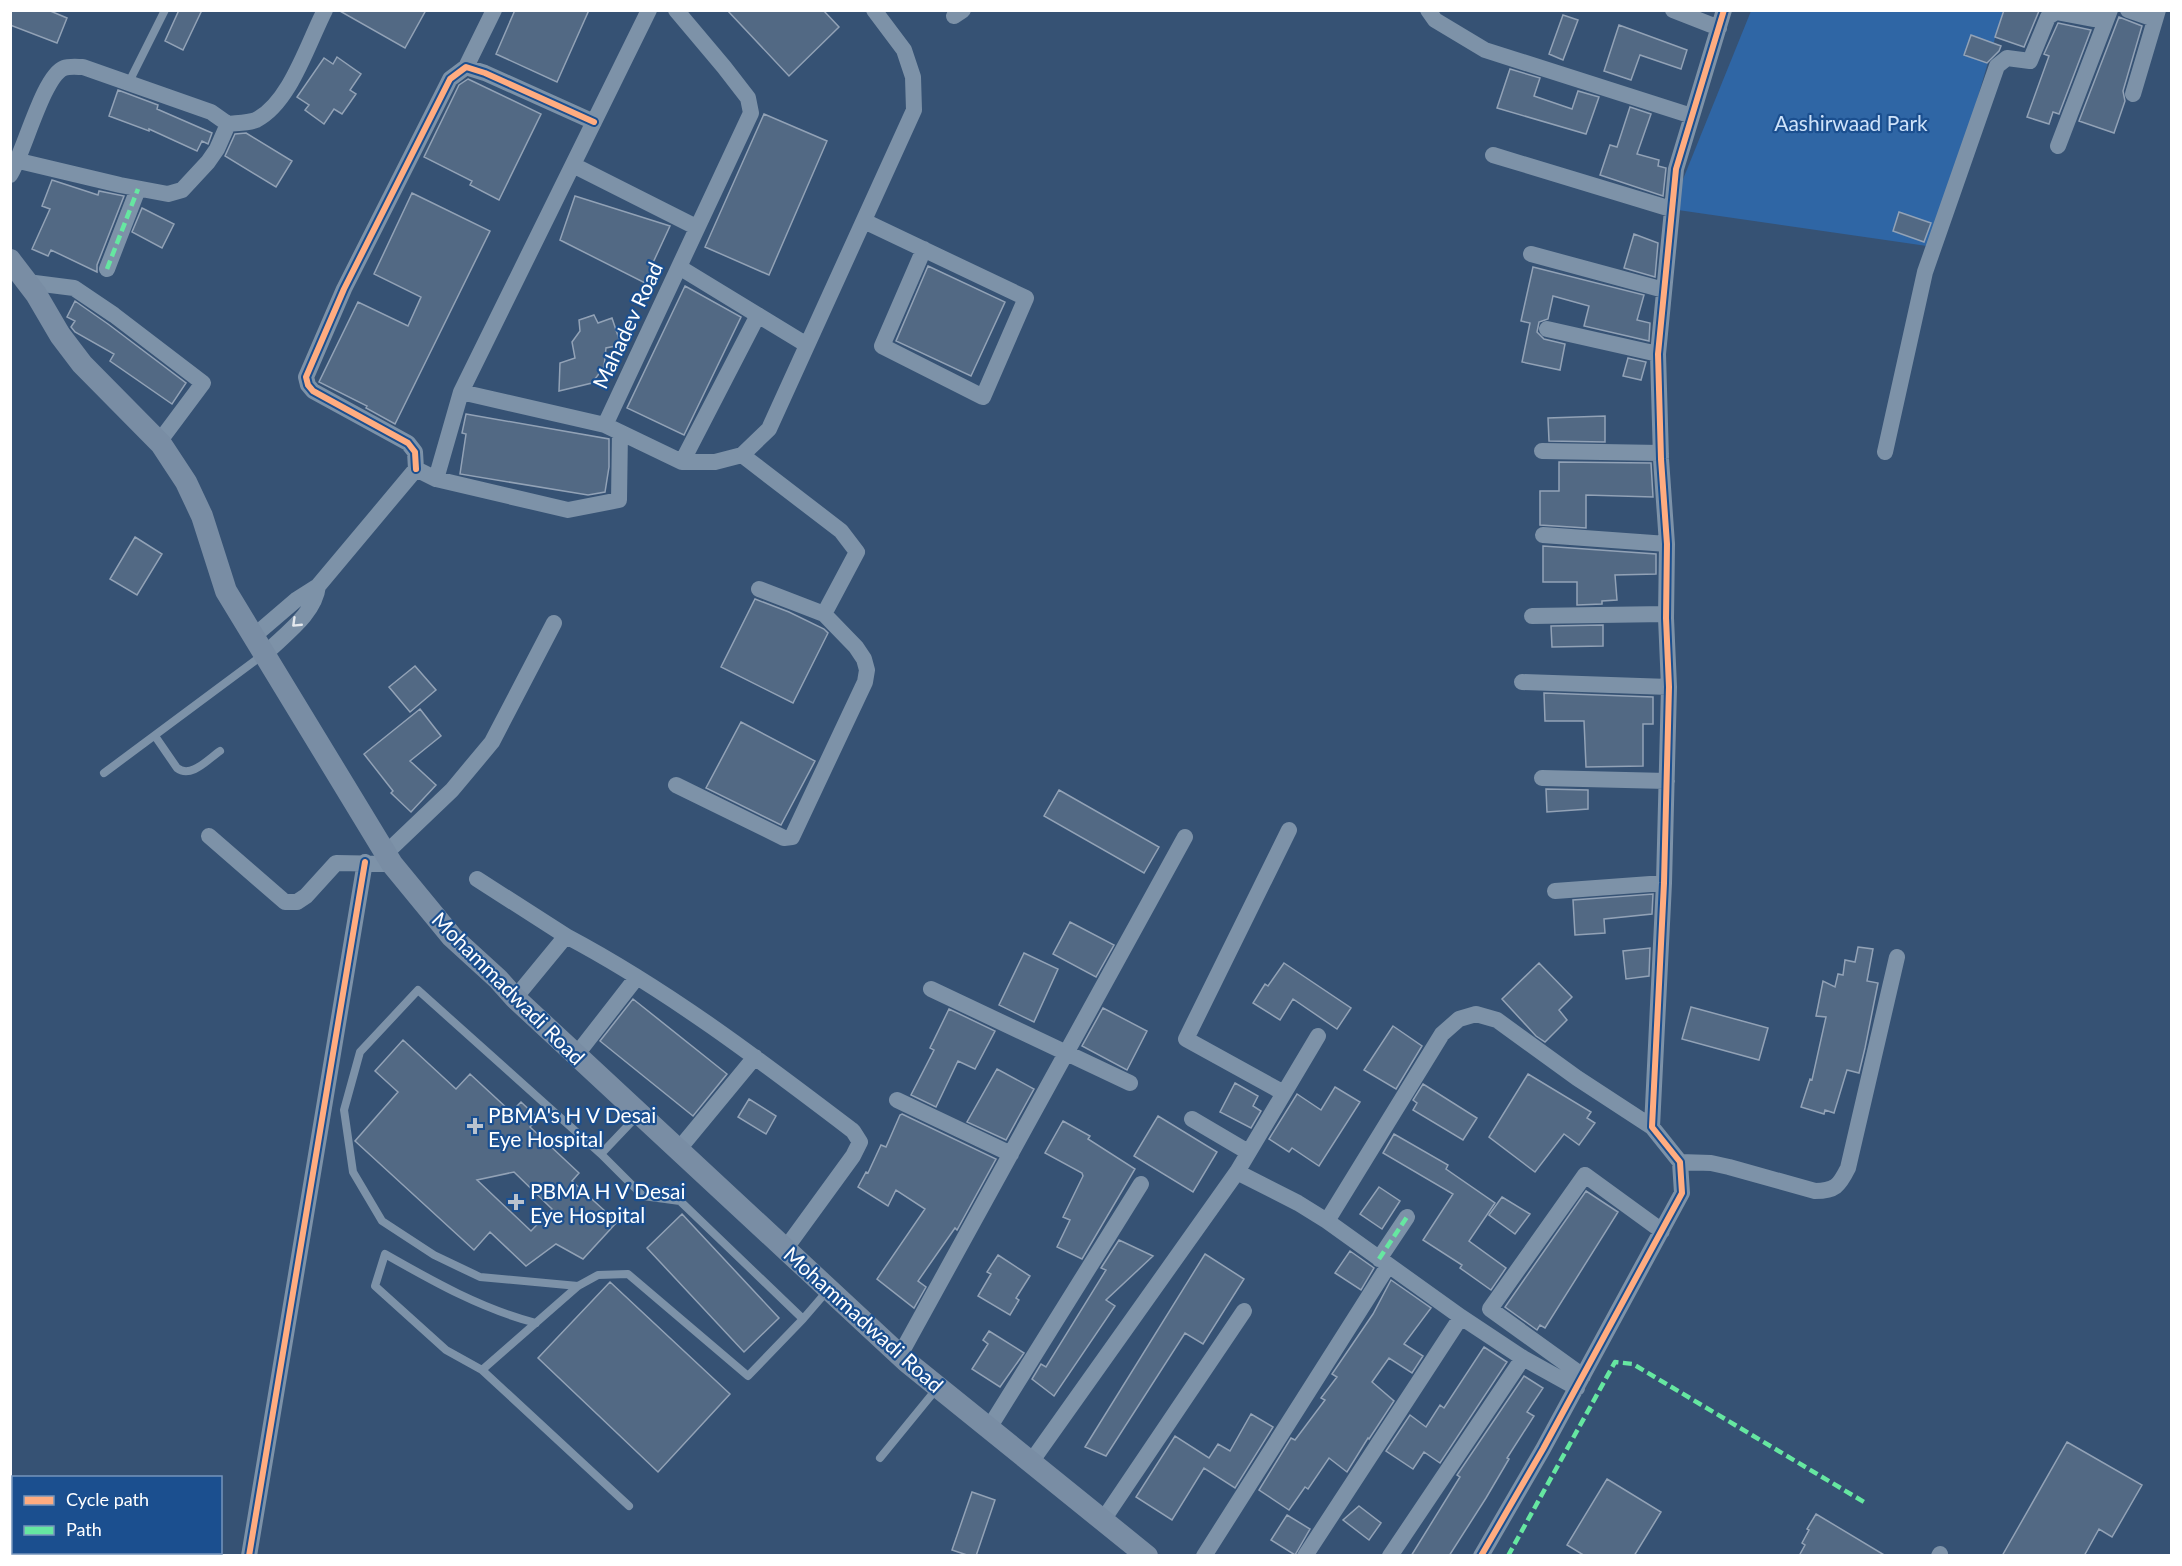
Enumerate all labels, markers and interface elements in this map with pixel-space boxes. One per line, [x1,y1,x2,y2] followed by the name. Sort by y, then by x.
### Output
[1774,110,1928,135] park label: Aashirwaad Park
[587,258,667,392] street label: Mahadev Road
[293,616,303,627] one-way arrow
[427,906,591,1070] street label: Mohammadwadi Road
[488,1102,656,1151] place label: PBMA's H V Desai Eye Hospital
[466,1117,484,1135] marker: PBMA's H V Desai Eye Hospital
[530,1178,686,1227] place label: PBMA H V Desai Eye Hospital
[507,1193,525,1211] marker: PBMA H V Desai Eye Hospital
[779,1241,949,1397] street label: Mohammadwadi Road
[12,1476,222,1554] legend
[66,1488,149,1510] text: Cycle path
[66,1518,102,1540] text: Path

